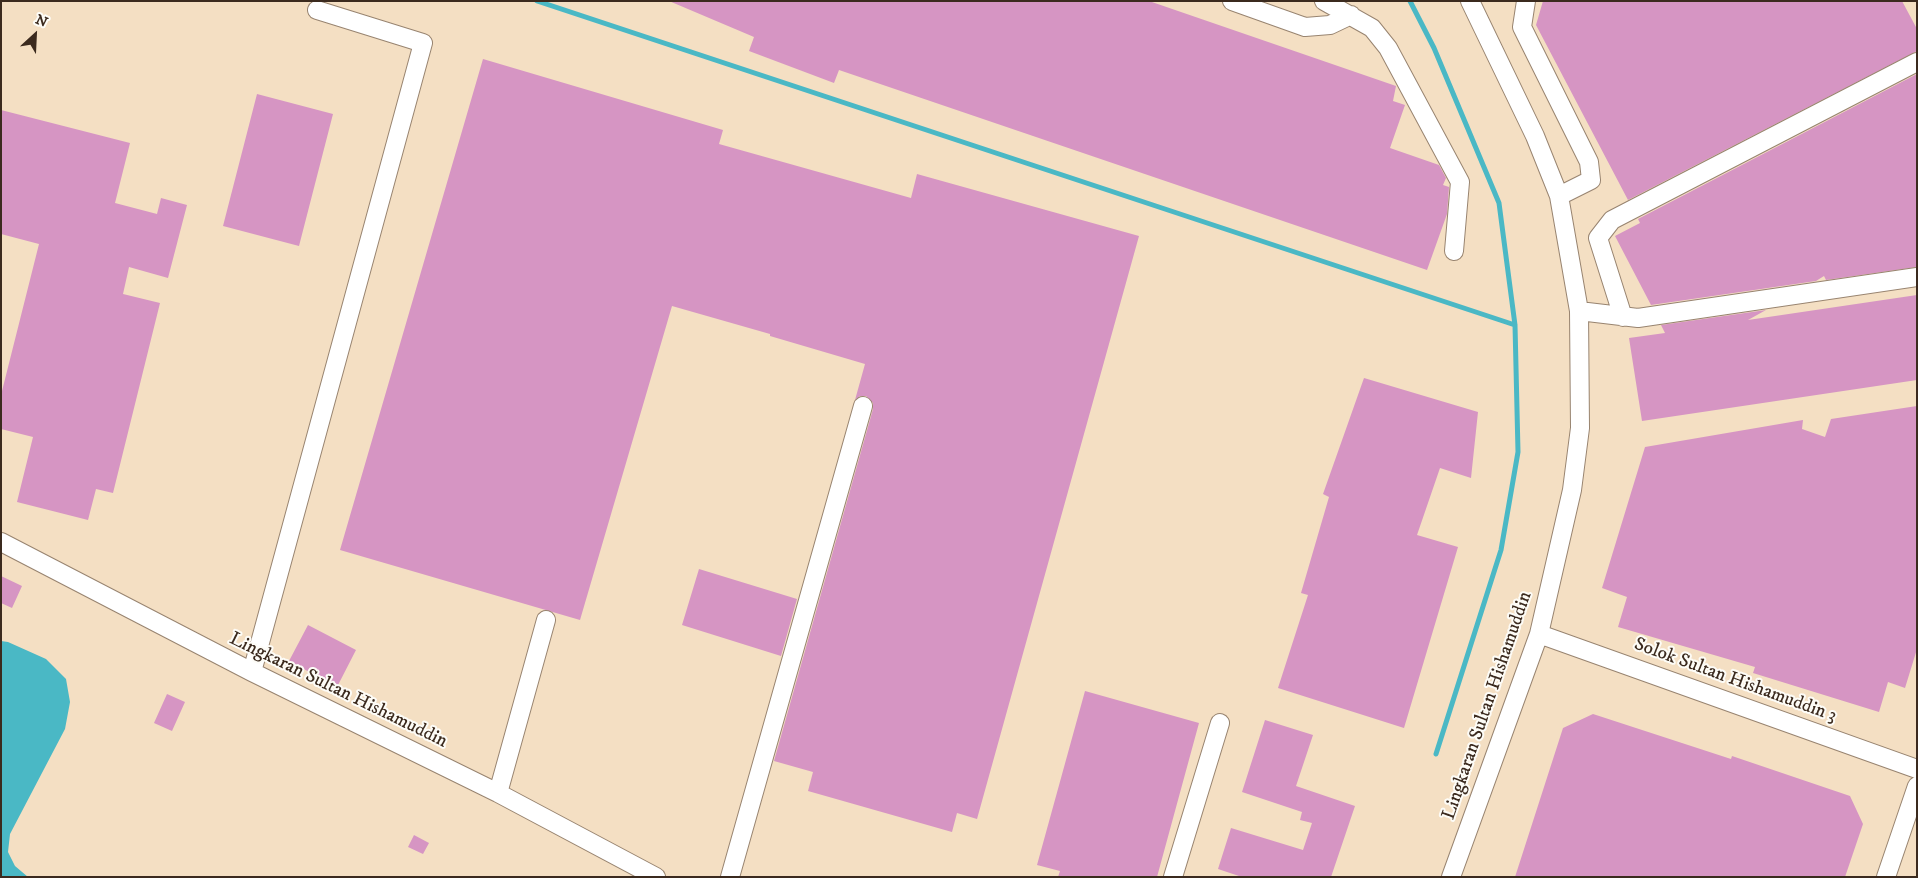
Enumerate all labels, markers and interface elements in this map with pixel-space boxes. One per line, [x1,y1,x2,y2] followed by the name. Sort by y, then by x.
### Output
[10,10,60,60] north arrow
[32,11,50,32] text: N
[1438,589,1538,823] street label: Lingkaran Sultan Hishamuddin
[225,628,451,754] street label: Lingkaran Sultan Hishamuddin
[1631,634,1839,728] street label: Solok Sultan Hishamuddin 3

